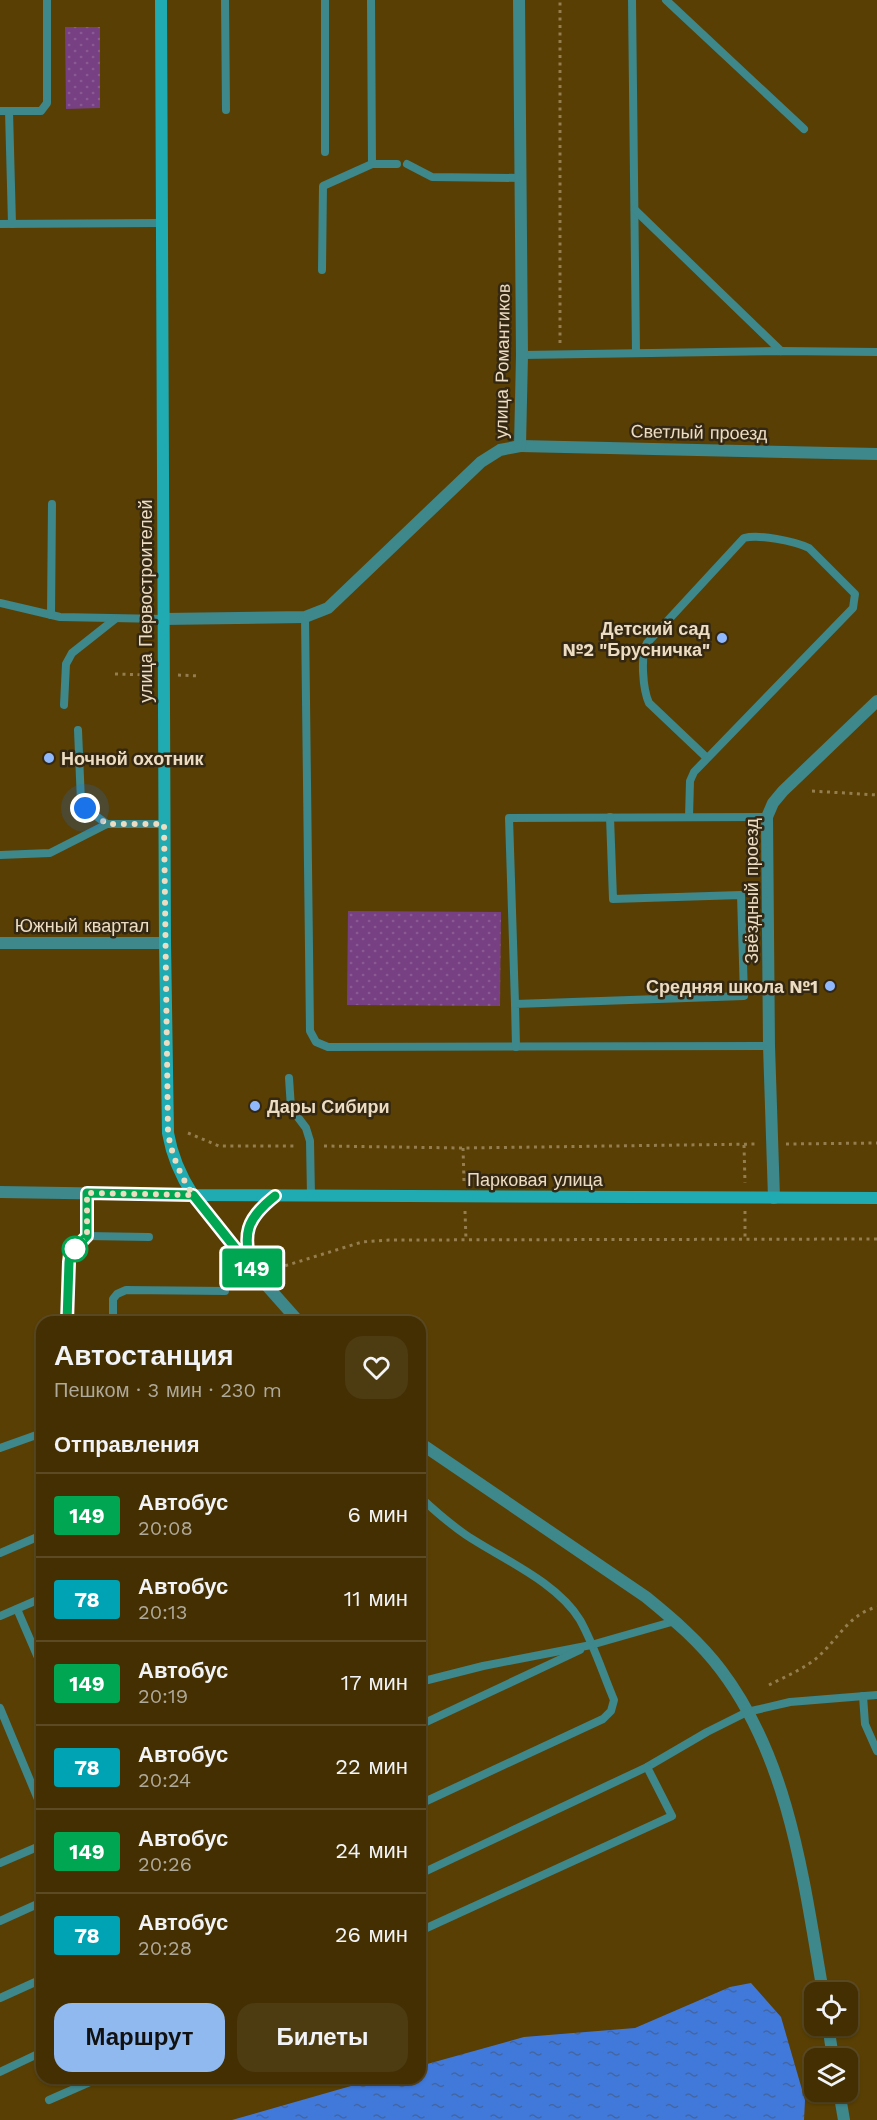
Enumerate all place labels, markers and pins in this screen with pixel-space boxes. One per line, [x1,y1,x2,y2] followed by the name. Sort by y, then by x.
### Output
[562,618,711,660] place label: Детский сад №2 "Брусничка"
[715,631,729,645] marker: Детский сад №2 "Брусничка"
[61,748,204,769] place label: Ночной охотник
[42,751,56,765] marker: Ночной охотник
[646,976,818,997] place label: Средняя школа №1
[823,979,837,993] marker: Средняя школа №1
[267,1096,390,1117] place label: Дары Сибири
[248,1099,262,1113] marker: Дары Сибири
[62,1236,88,1262] unlabelled marker

